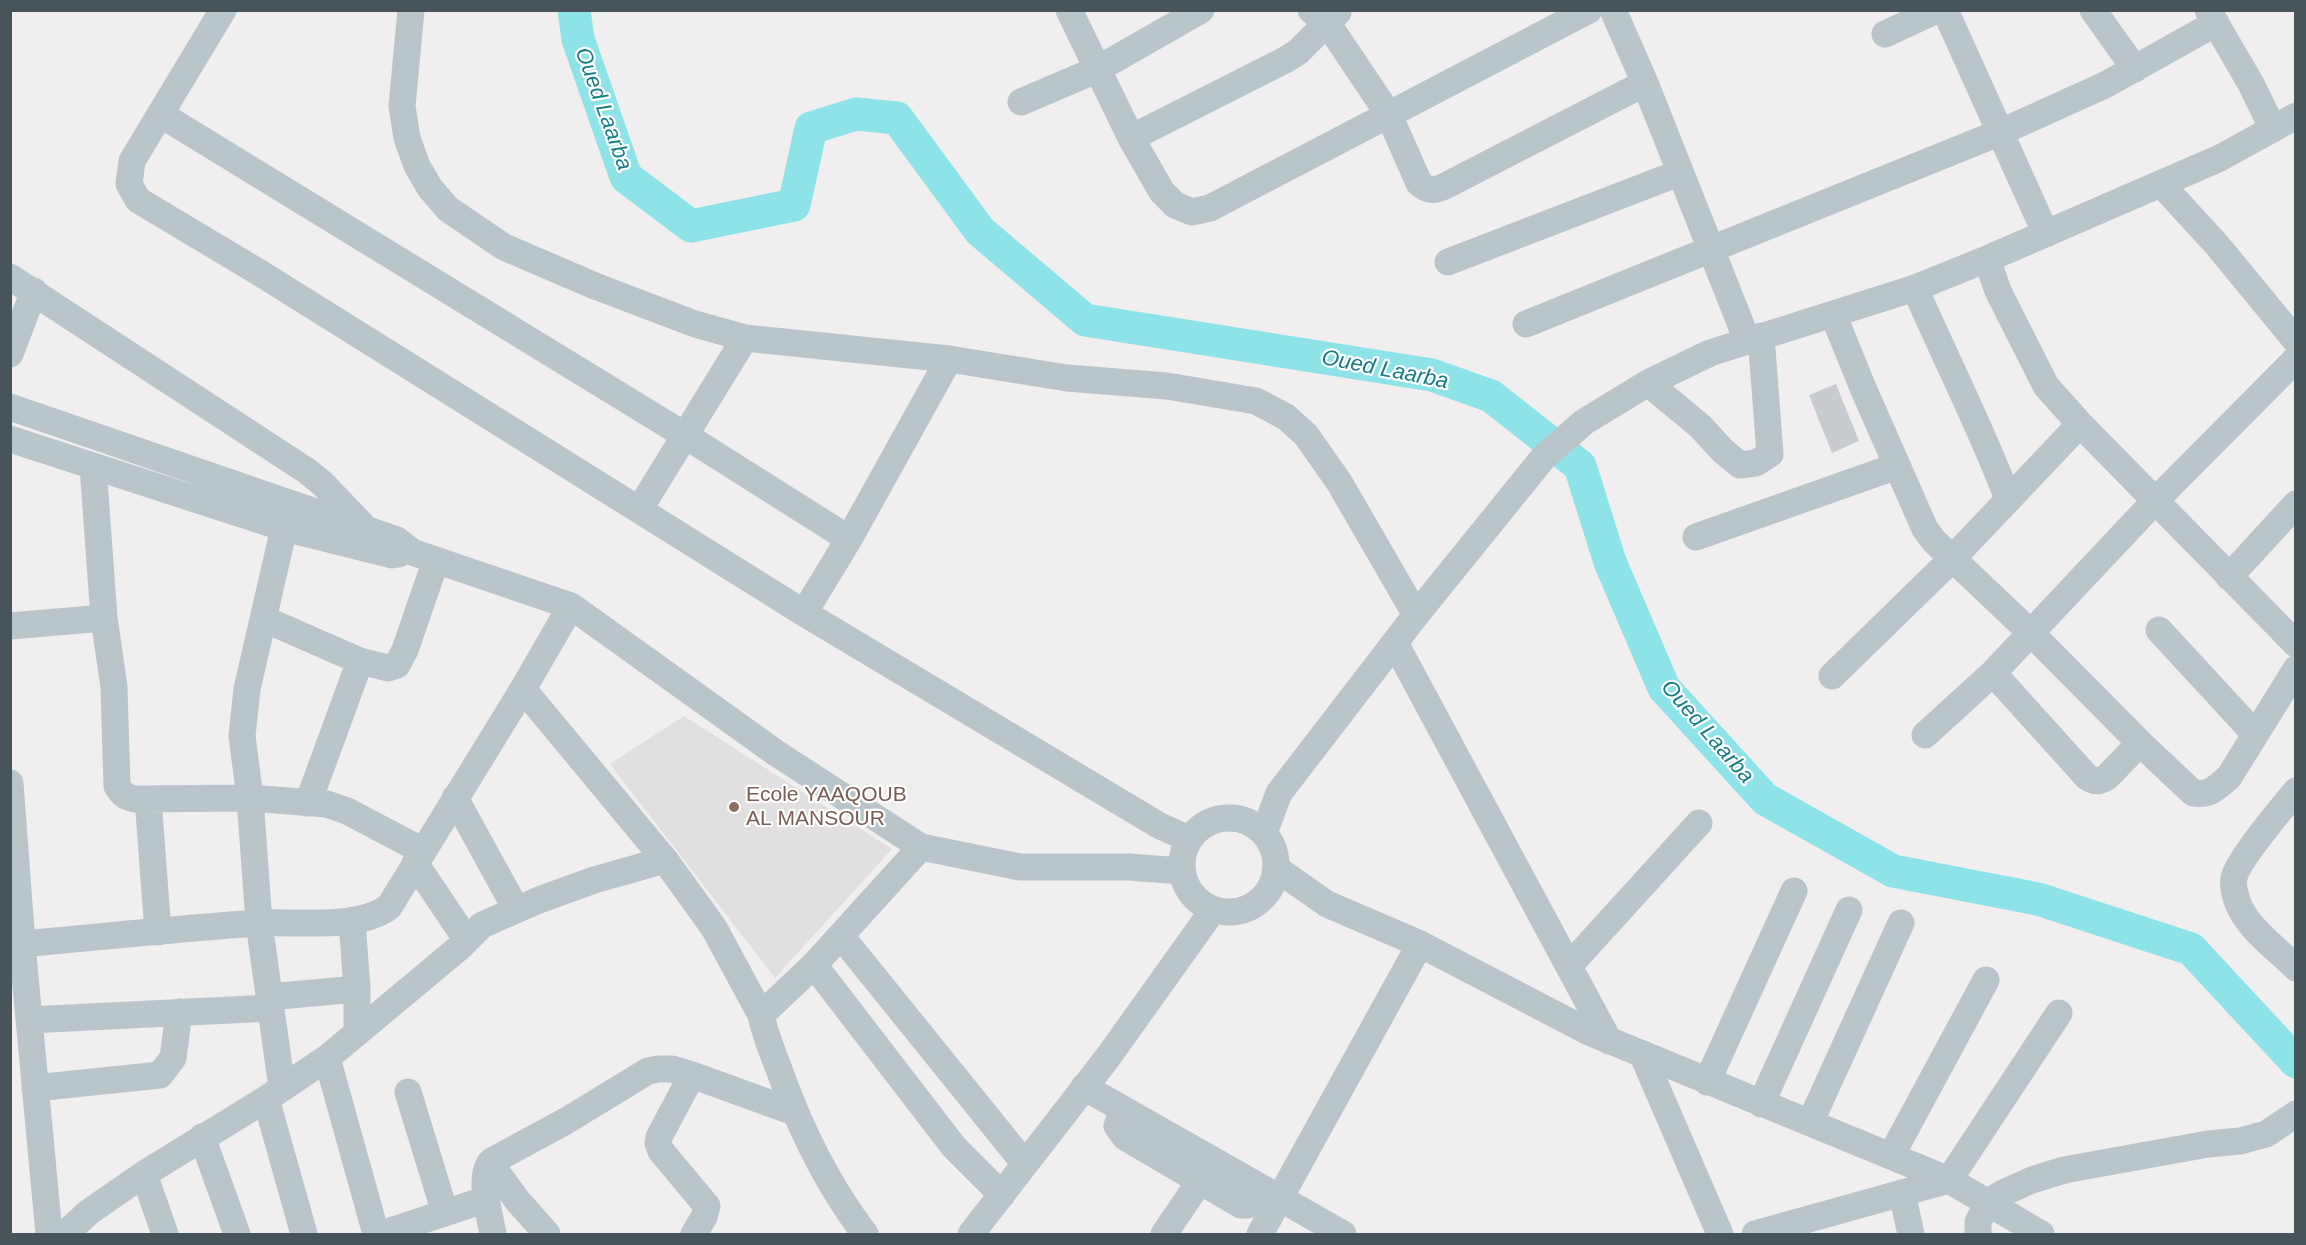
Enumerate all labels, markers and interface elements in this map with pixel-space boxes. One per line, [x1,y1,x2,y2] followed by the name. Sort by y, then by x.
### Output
[569,44,637,174] water label: Oued Laarba
[1319,345,1451,395] water label: Oued Laarba
[1655,675,1759,789] water label: Oued Laarba
[746,782,907,832] place label: Ecole YAAQOUB AL MANSOUR
[727,800,741,814] marker: Ecole YAAQOUB AL MANSOUR

